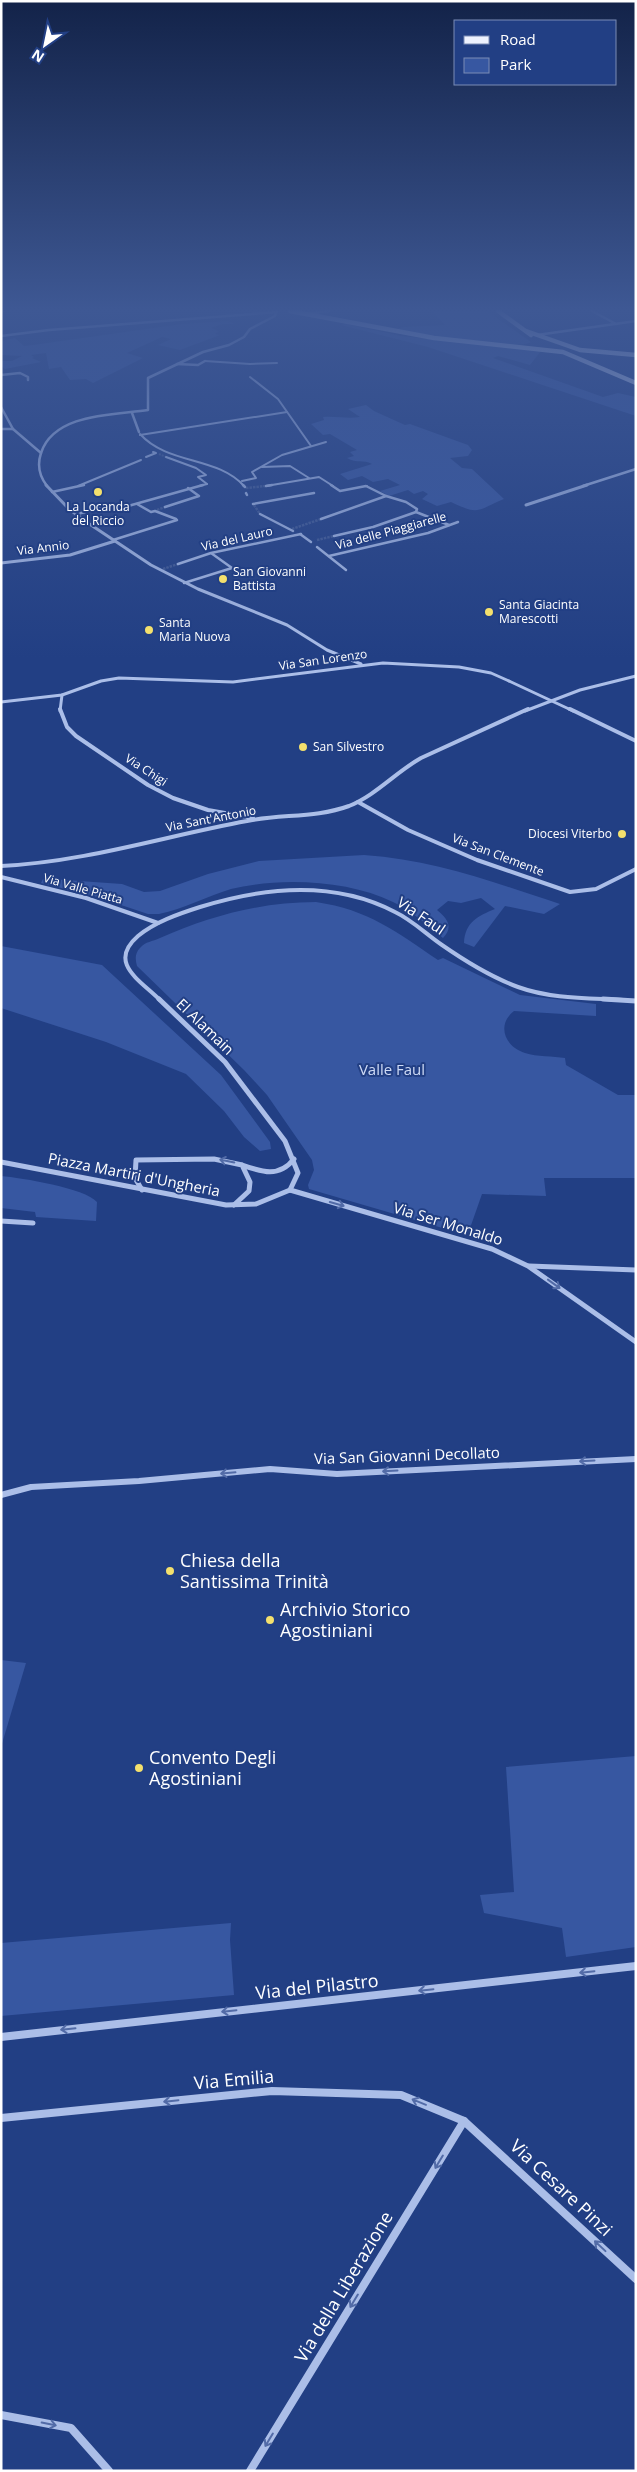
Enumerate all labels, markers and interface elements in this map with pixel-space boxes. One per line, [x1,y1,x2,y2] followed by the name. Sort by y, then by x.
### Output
[20,20,70,70] north arrow
[454,20,617,85] legend
[500,29,536,49] text: Road
[28,45,48,67] text: N
[500,54,531,74] text: Park
[92,486,104,498] marker: La Locanda del Riccio
[66,498,130,529] place label: La Locanda del Riccio
[334,507,448,553] street label: Via delle Piaggiarelle
[200,522,274,555] street label: Via del Lauro
[16,536,70,559] street label: Via Annio
[233,563,306,594] place label: San Giovanni Battista
[217,573,229,585] marker: San Giovanni Battista
[499,596,579,627] place label: Santa Giacinta Marescotti
[483,606,495,618] marker: Santa Giacinta Marescotti
[159,614,230,645] place label: Santa Maria Nuova
[143,624,155,636] marker: Santa Maria Nuova
[278,645,368,674] street label: Via San Lorenzo
[313,738,384,755] place label: San Silvestro
[297,741,309,753] marker: San Silvestro
[122,750,171,790] street label: Via Chigi
[164,801,257,836] street label: Via Sant'Antonio
[528,825,612,842] place label: Diocesi Viterbo
[616,828,628,840] marker: Diocesi Viterbo
[450,829,547,880] street label: Via San Clemente
[41,869,125,908] street label: Via Valle Piatta
[394,892,450,939] street label: Via Faul
[173,994,239,1059] street label: El Alamain
[359,1059,425,1079] park label: Valle Faul
[46,1148,222,1201] street label: Piazza Martiri d'Ungheria
[220,1156,236,1166] one-way arrow
[391,1197,506,1249] street label: Via Ser Monaldo
[329,1199,345,1209] one-way arrow
[547,1279,561,1289] one-way arrow
[314,1442,500,1468] street label: Via San Giovanni Decollato
[579,1457,595,1466] one-way arrow
[382,1467,398,1476] one-way arrow
[220,1468,236,1478] one-way arrow
[180,1548,329,1593] place label: Chiesa della Santissima Trinità
[164,1565,176,1577] marker: Chiesa della Santissima Trinità
[280,1597,410,1642] place label: Archivio Storico Agostiniani
[264,1614,276,1626] marker: Archivio Storico Agostiniani
[149,1745,276,1790] place label: Convento Degli Agostiniani
[133,1762,145,1774] marker: Convento Degli Agostiniani
[580,1967,596,1977] one-way arrow
[254,1968,380,2004] street label: Via del Pilastro
[418,1985,434,1995] one-way arrow
[222,2006,238,2016] one-way arrow
[60,2024,76,2034] one-way arrow
[193,2064,275,2094] street label: Via Emilia
[164,2096,180,2106] one-way arrow
[412,2097,427,2107] one-way arrow
[505,2134,618,2241] street label: Via Cesare Pinzi
[434,2155,444,2169] one-way arrow
[289,2206,398,2366] street label: Via della Liberazione
[594,2240,606,2252] one-way arrow
[349,2293,359,2307] one-way arrow
[41,2419,57,2429] one-way arrow
[264,2432,274,2446] one-way arrow

